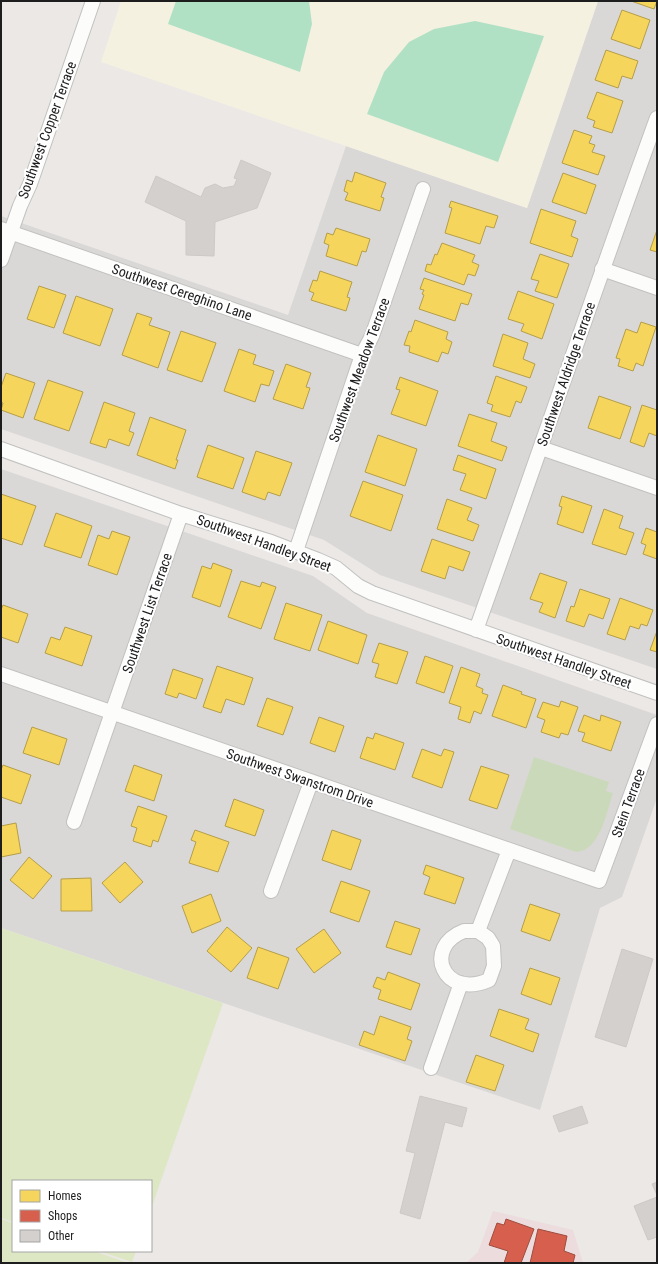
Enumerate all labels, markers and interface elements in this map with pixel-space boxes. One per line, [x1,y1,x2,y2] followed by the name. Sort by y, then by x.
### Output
[15,59,79,201] street label: Southwest Copper Terrace
[110,260,255,324] street label: Southwest Cereghino Lane
[325,295,393,444] street label: Southwest Meadow Terrace
[534,299,598,448] street label: Southwest Aldridge Terrace
[195,511,333,575] street label: Southwest Handley Street
[119,550,175,675] street label: Southwest List Terrace
[494,630,634,692] street label: Southwest Handley Street
[224,745,376,811] street label: Southwest Swanstrom Drive
[608,766,648,840] street label: Stein Terrace
[12,1180,152,1252] legend
[48,1189,82,1203] text: Homes
[48,1209,77,1223] text: Shops
[48,1229,74,1243] text: Other

